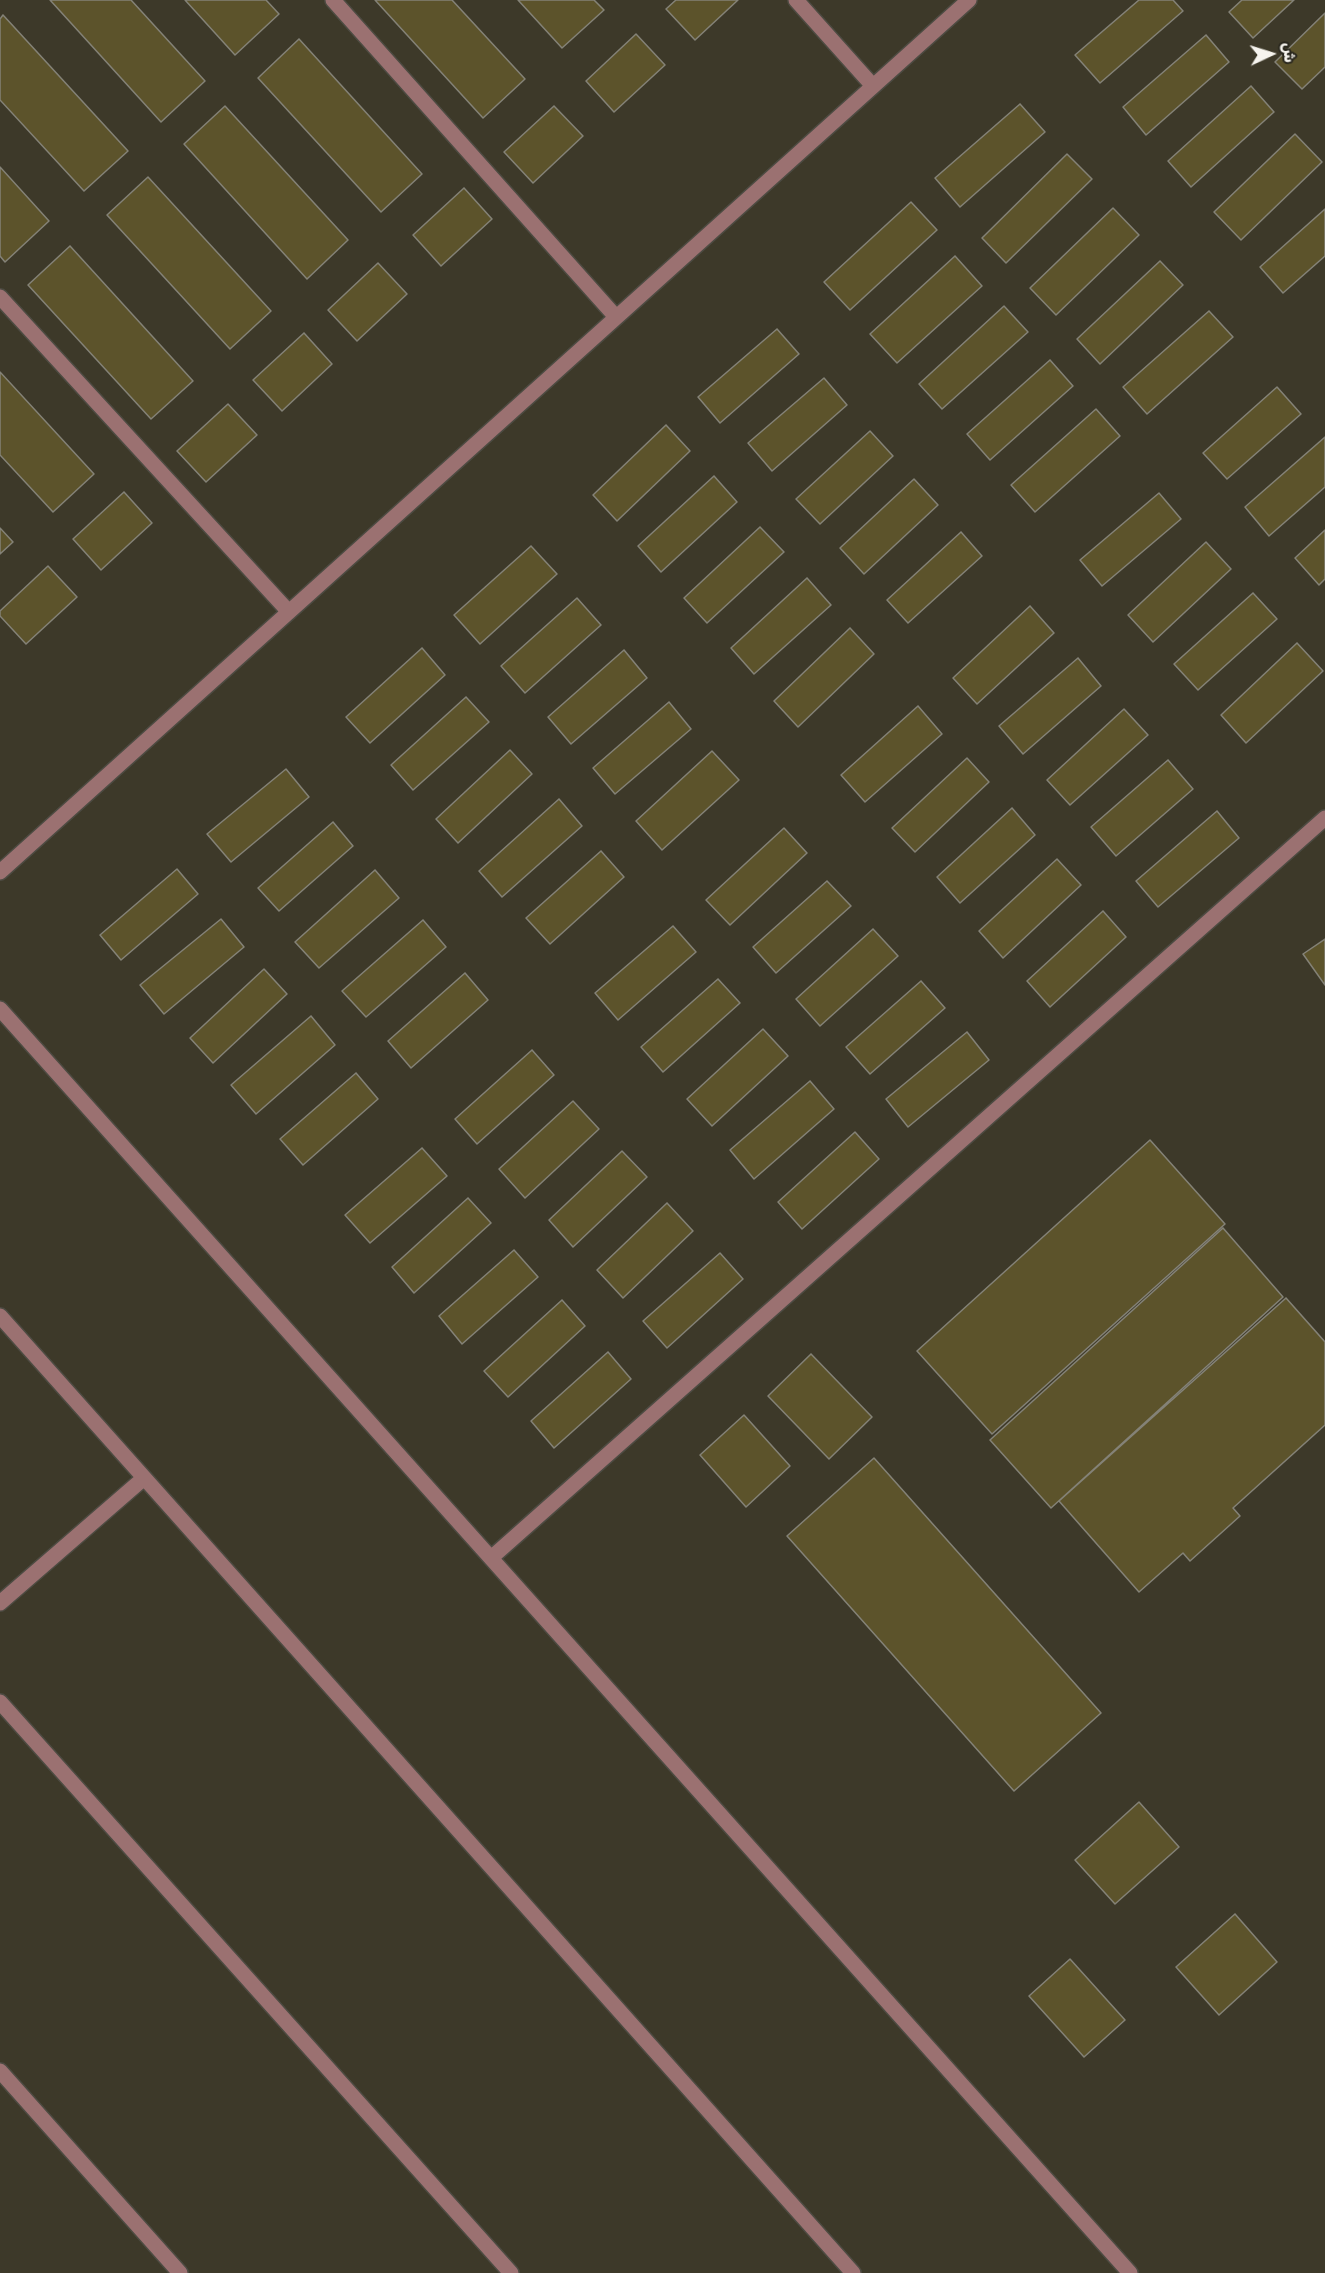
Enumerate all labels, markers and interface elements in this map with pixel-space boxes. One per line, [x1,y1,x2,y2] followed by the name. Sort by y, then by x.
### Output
[1241,24,1301,84] north arrow
[1279,42,1300,63] text: ش

